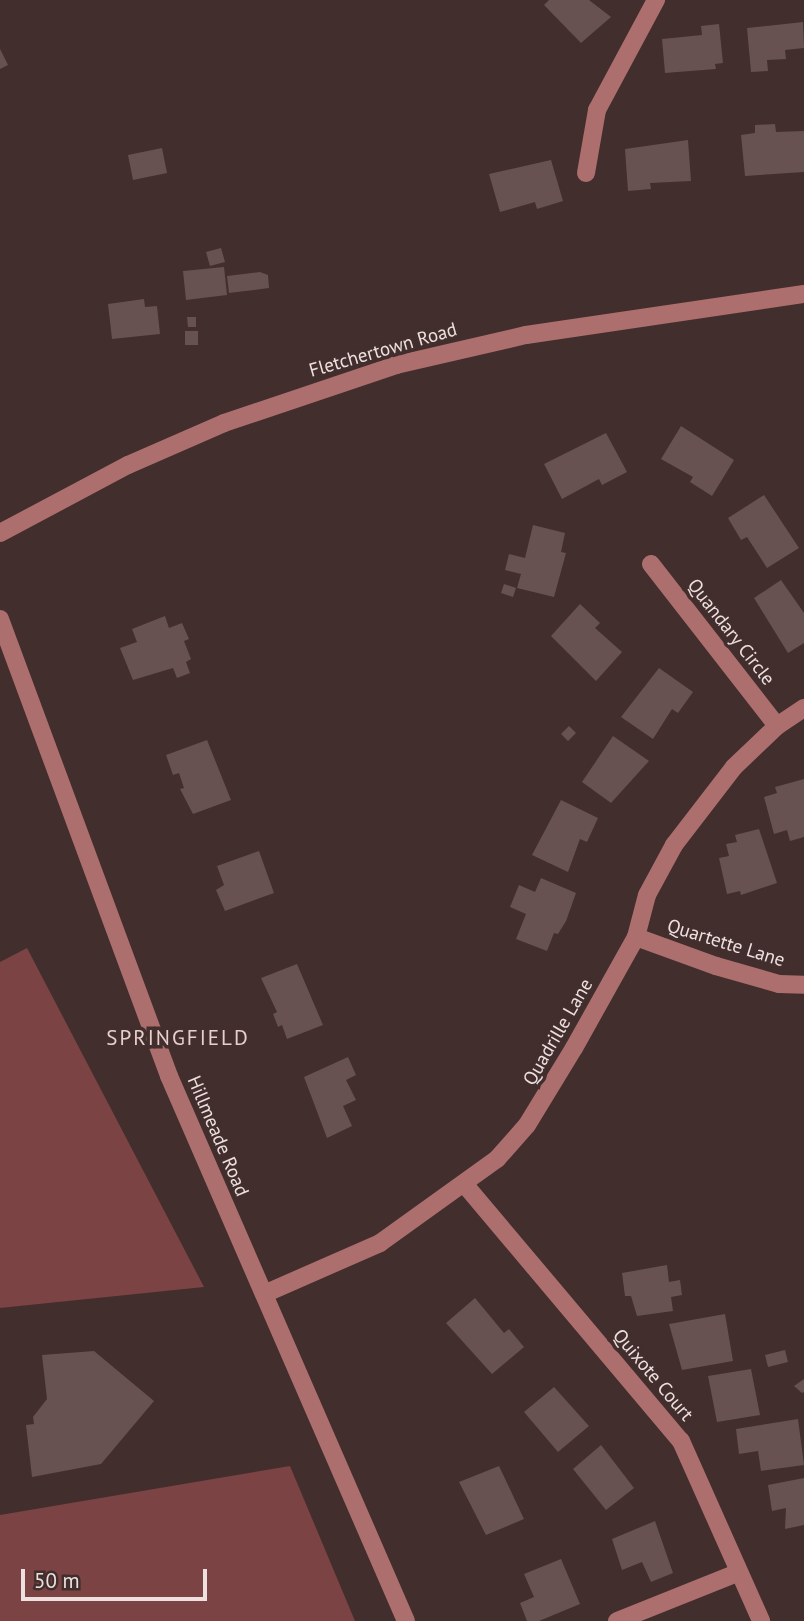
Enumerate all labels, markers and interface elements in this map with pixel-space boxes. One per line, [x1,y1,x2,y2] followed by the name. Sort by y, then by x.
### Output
[306,318,460,382] street label: Fletchertown Road
[682,574,780,690] street label: Quandary Circle
[664,914,788,972] street label: Quartette Lane
[518,975,598,1089] street label: Quadrille Lane
[108,1025,248,1051] district label: SPRINGFIELD
[182,1072,254,1200] street label: Hillmeade Road
[608,1324,698,1426] street label: Quixote Court
[24,1554,210,1598] scale bar
[34,1567,80,1594] text: 50 m

